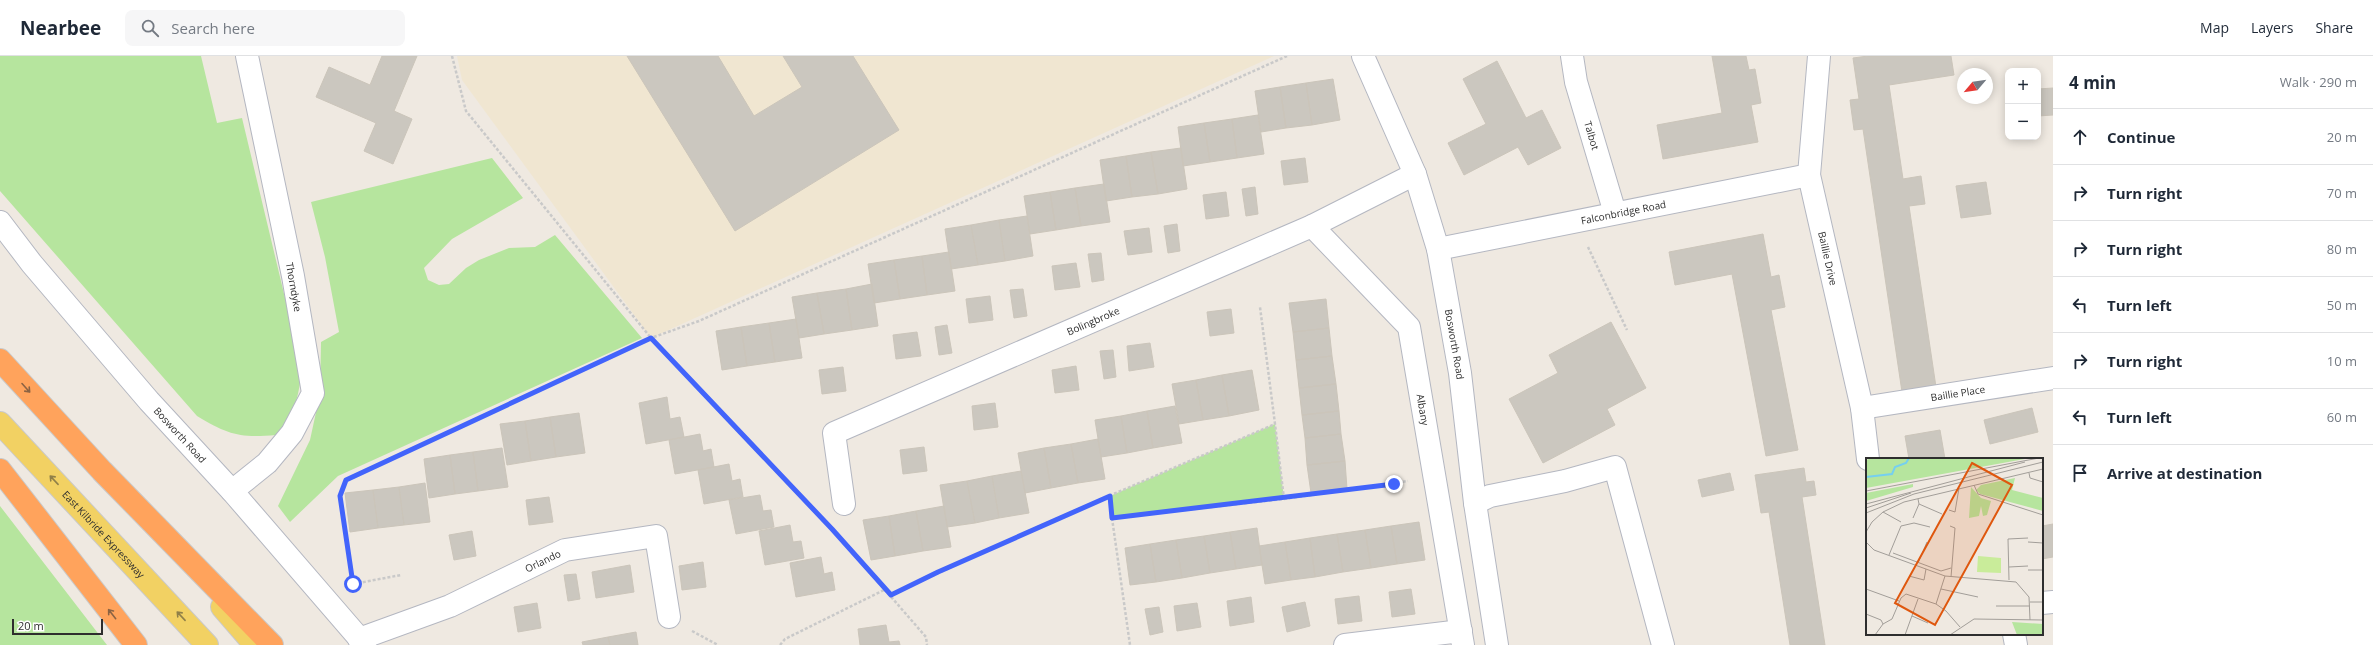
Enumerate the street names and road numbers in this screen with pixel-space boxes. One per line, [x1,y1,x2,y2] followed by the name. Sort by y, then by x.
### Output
[1581,119,1603,152] street label: Talbot
[1579,197,1667,227] street label: Falconbridge Road
[1815,230,1841,287] street label: Baillie Drive
[283,261,305,313] street label: Thorndyke
[1064,303,1122,338] street label: Bolingbroke
[1442,308,1468,380] street label: Bosworth Road
[1930,382,1986,404] street label: Baillie Place
[1414,393,1433,428] street label: Albany
[151,404,210,466] street label: Bosworth Road
[59,487,149,582] street label: East Kilbride Expressway
[523,546,563,575] street label: Orlando

